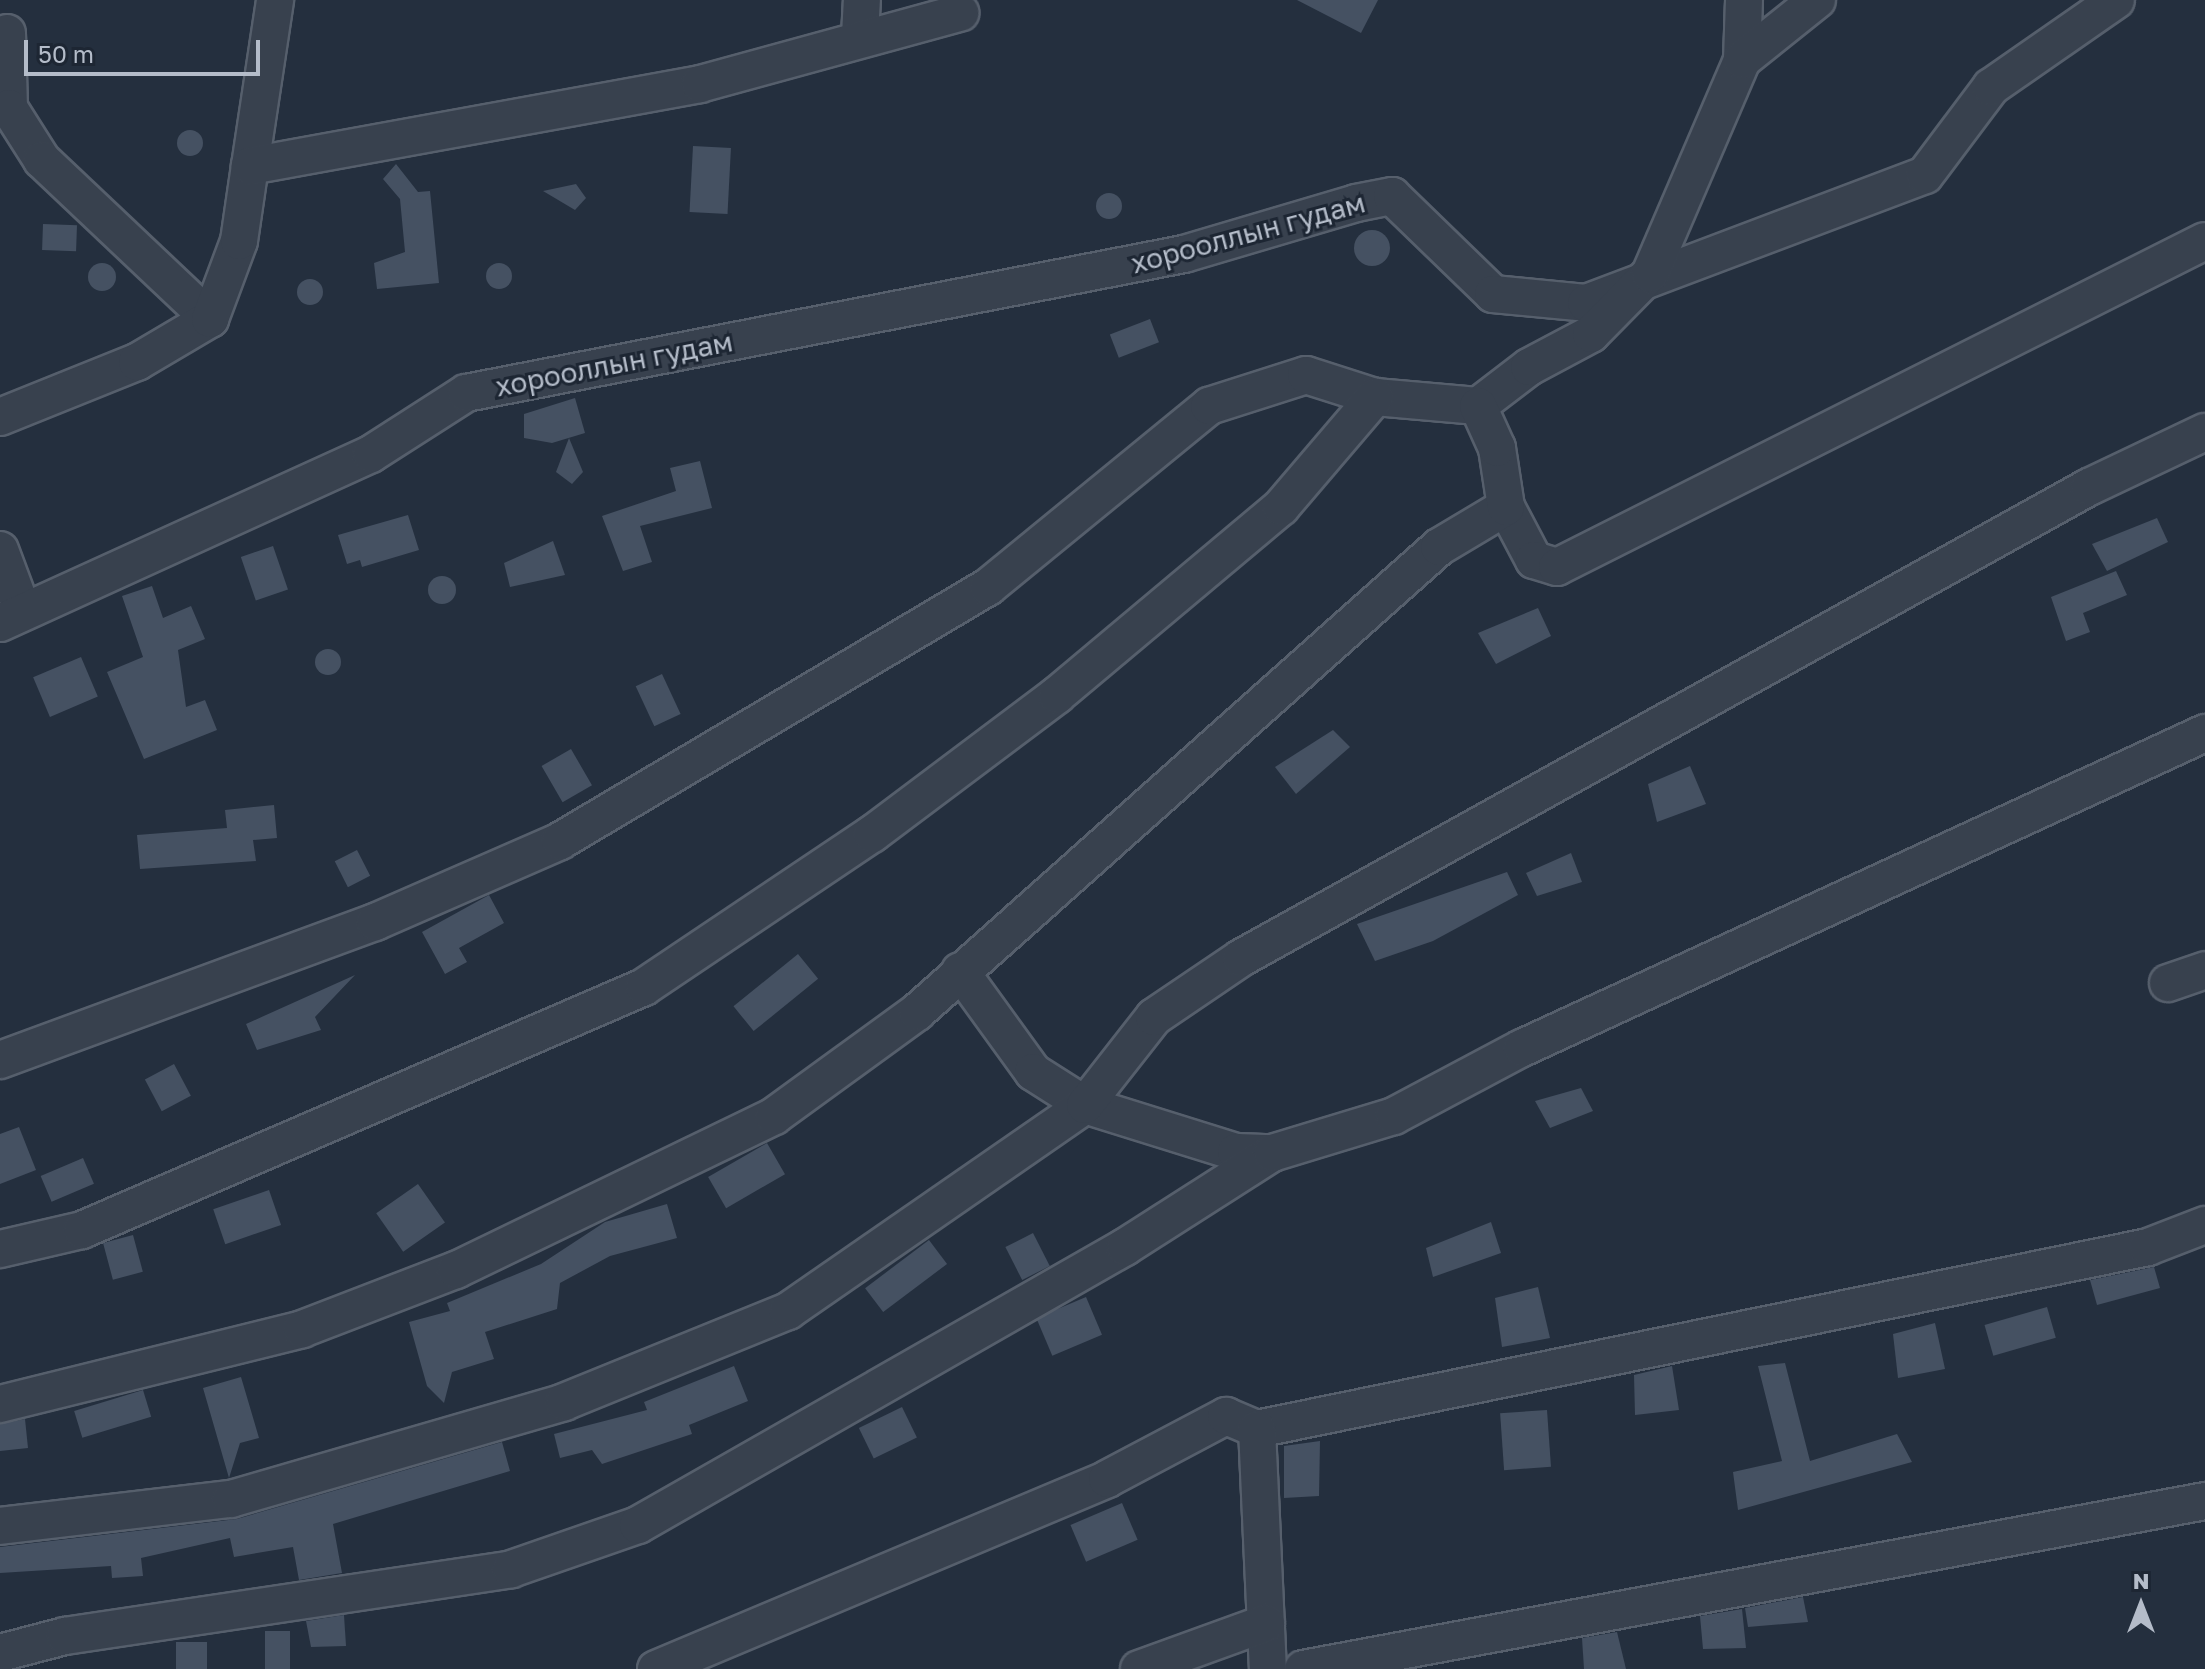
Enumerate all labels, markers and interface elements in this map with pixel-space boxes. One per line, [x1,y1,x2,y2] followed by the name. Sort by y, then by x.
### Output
[28,24,264,74] scale bar
[38,39,94,68] text: 50 m
[1127,186,1369,280] street label: хорооллын гудам
[493,325,735,403] street label: хорооллын гудам
[2101,1565,2181,1645] north arrow
[2133,1567,2149,1594] text: N

